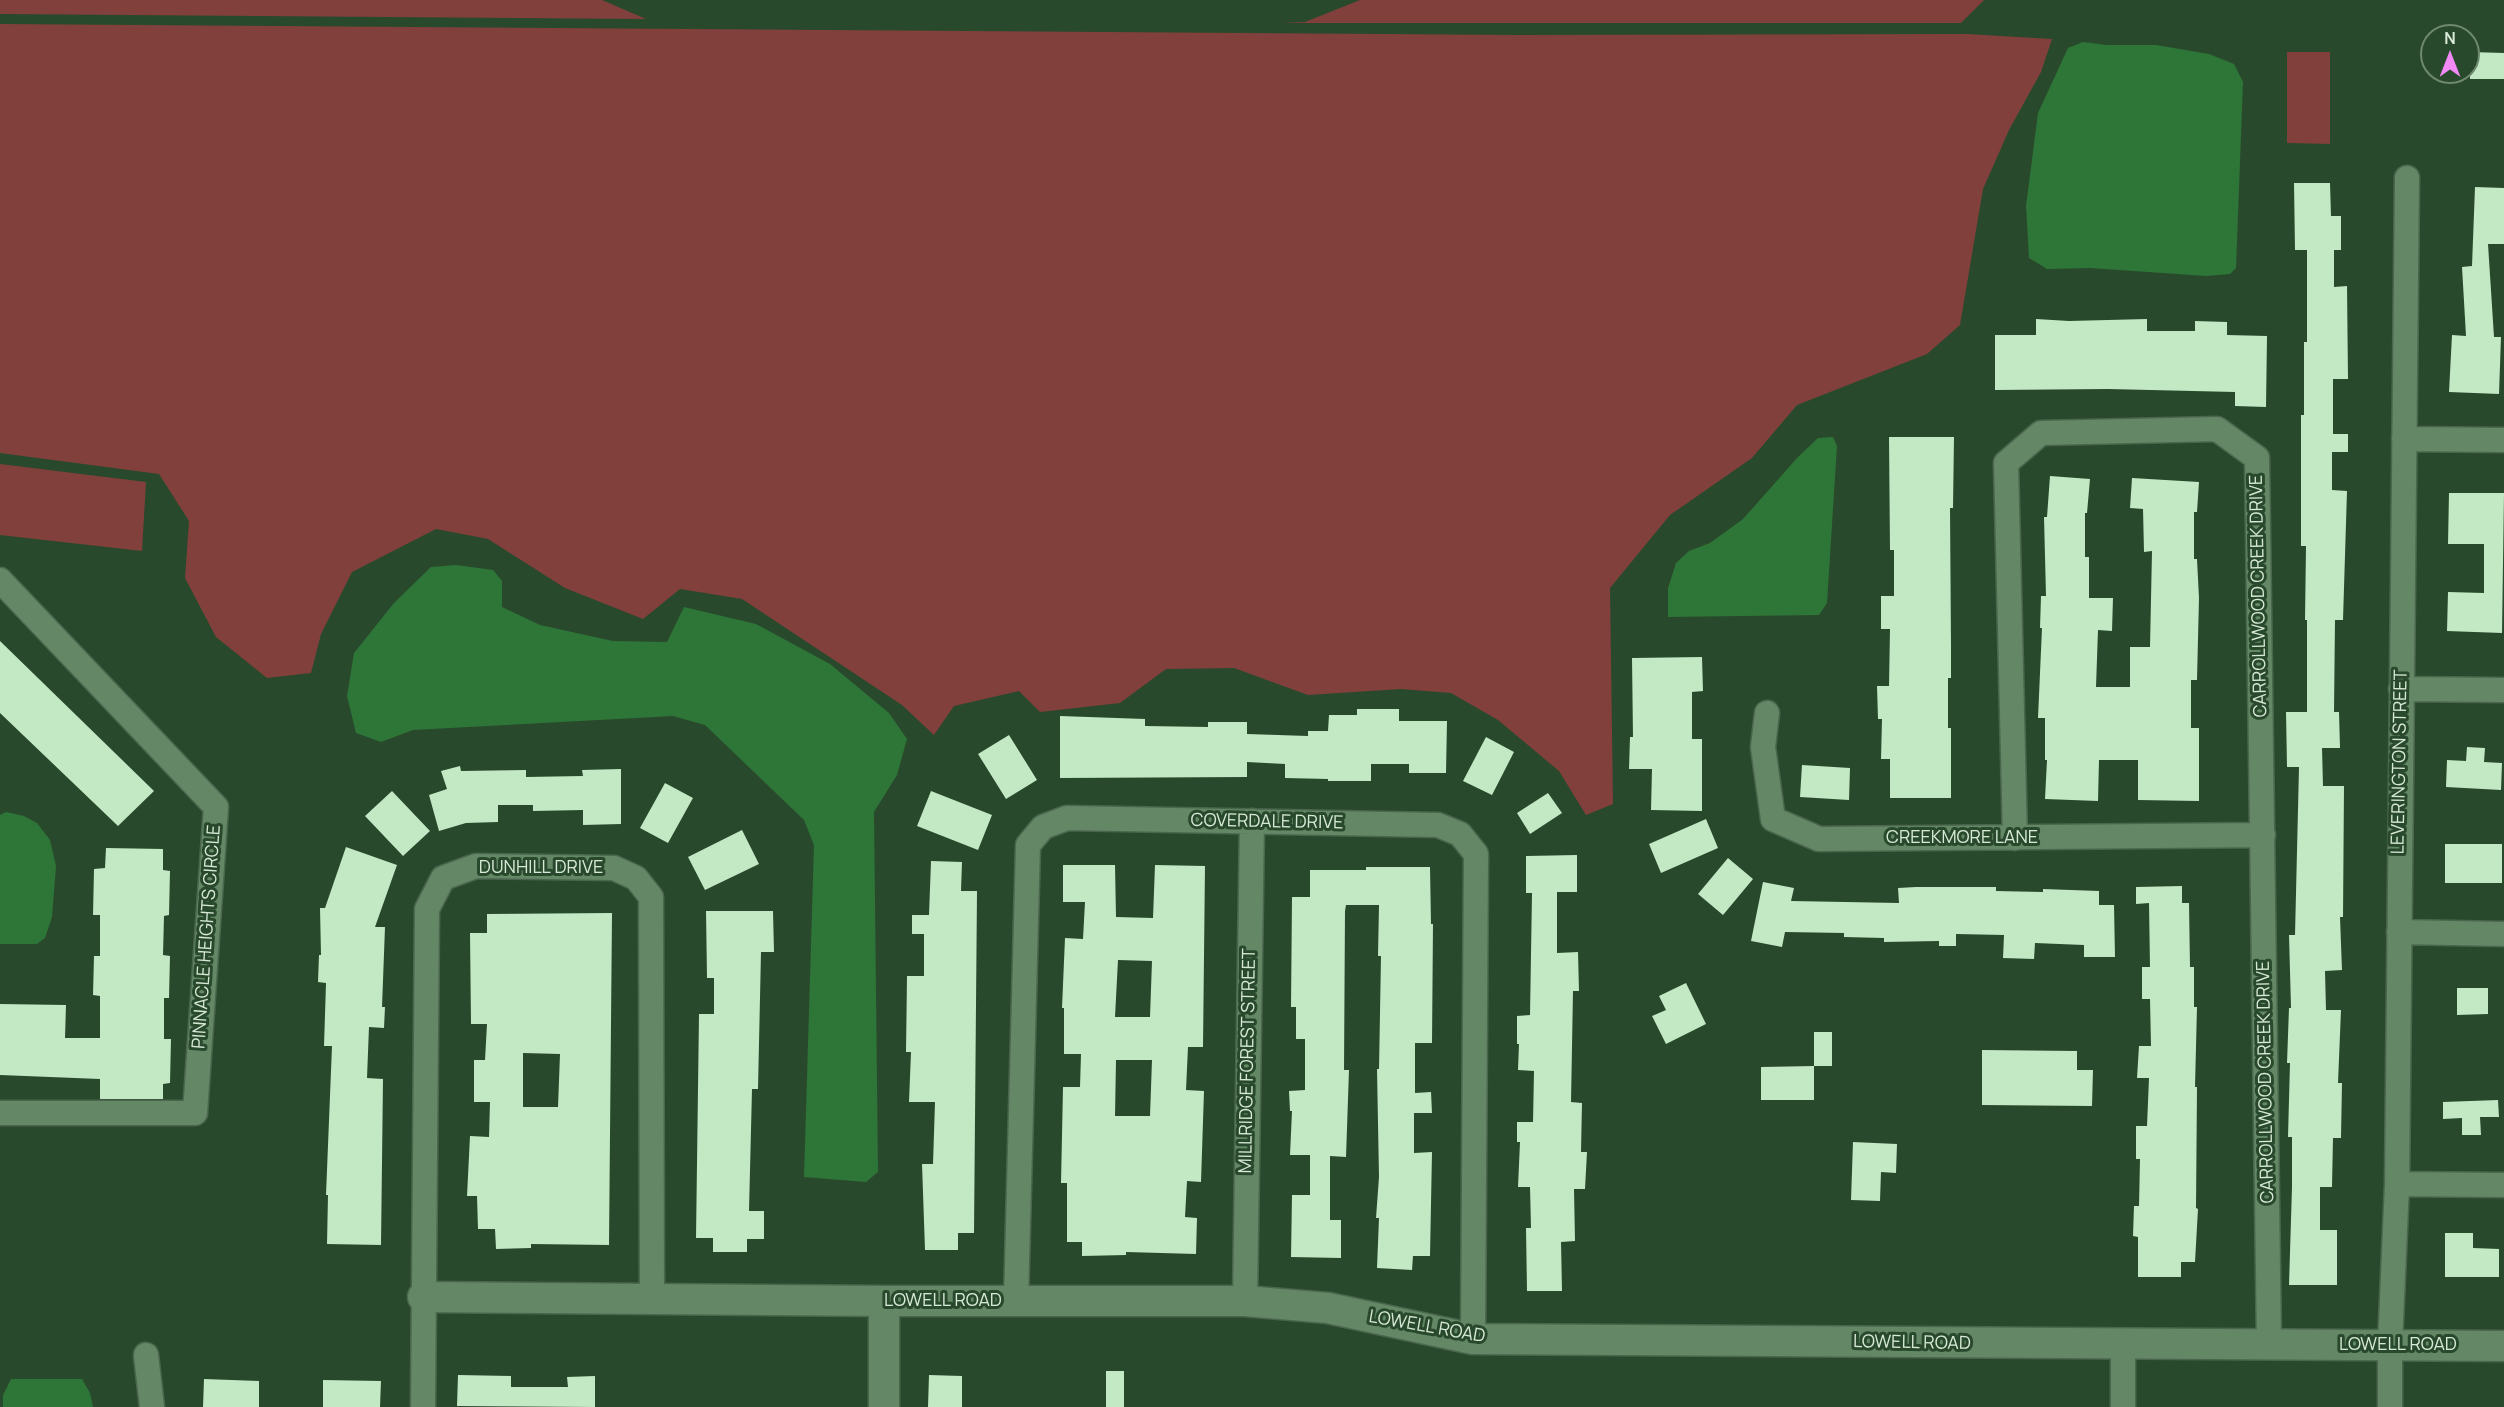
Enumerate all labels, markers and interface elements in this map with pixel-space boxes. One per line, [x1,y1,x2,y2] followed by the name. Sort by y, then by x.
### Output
[2420,24,2480,84] north arrow
[2444,27,2456,49] text: N
[2246,475,2272,717] street label: CARROLLWOOD CREEK DRIVE
[2388,669,2412,855] street label: LEVERINGTON STREET
[1190,810,1344,834] street label: COVERDALE DRIVE
[188,824,226,1050] street label: PINNACLE HEIGHTS CIRCLE
[1886,827,2038,849] street label: CREEKMORE LANE
[479,857,603,879] street label: DUNHILL DRIVE
[1235,948,1261,1174] street label: MILLRIDGE FOREST STREET
[2253,961,2279,1203] street label: CARROLLWOOD CREEK DRIVE
[884,1290,1002,1312] street label: LOWELL ROAD
[1367,1306,1487,1348] street label: LOWELL ROAD
[1853,1331,1971,1355] street label: LOWELL ROAD
[2339,1334,2457,1356] street label: LOWELL ROAD

